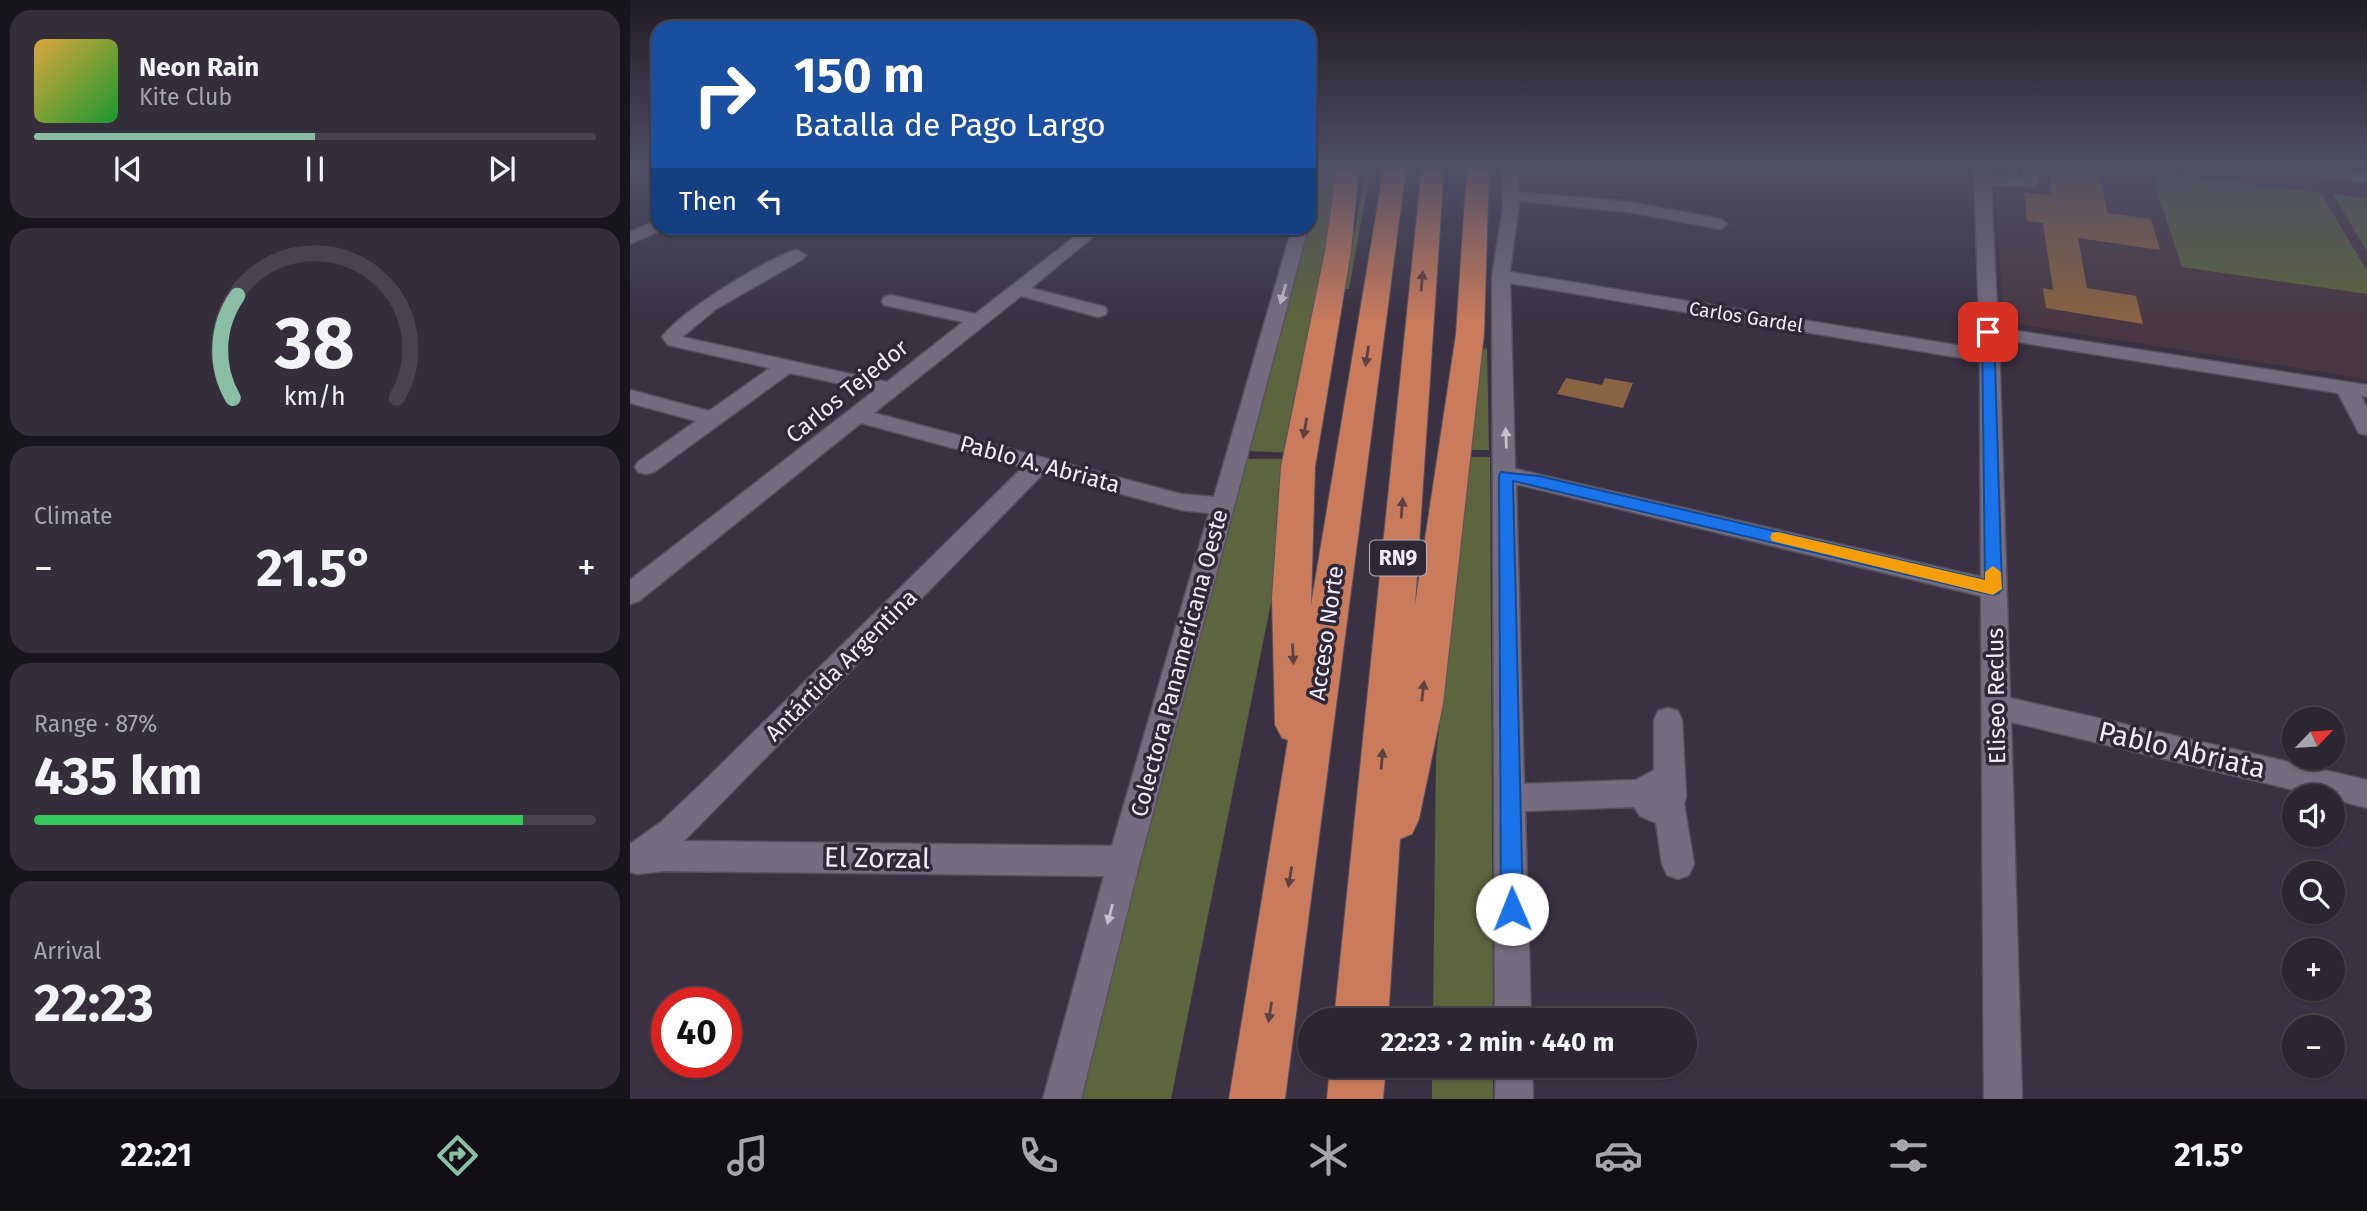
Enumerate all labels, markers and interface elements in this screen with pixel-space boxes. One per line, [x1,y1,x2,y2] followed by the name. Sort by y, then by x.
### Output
[794,46,925,105] text: 150 m
[679,49,770,140] icon: right
[139,52,259,83] text: Neon Rain
[139,83,232,111] text: Kite Club
[794,106,1106,144] text: Batalla de Pago Largo
[109,150,147,188] icon: previous
[296,150,334,188] icon: pause
[483,150,521,188] icon: next
[751,182,789,220] icon: left
[679,186,737,217] text: Then
[1417,270,1428,292] one-way arrow
[1278,283,1288,304] one-way arrow
[1687,297,1805,337] street label: Carlos Gardel
[274,300,355,387] text: 38
[1958,302,2018,362] pin
[1969,313,2007,351] icon: arrive
[780,333,914,449] street label: Carlos Tejedor
[1361,345,1372,367] one-way arrow
[284,381,346,411] text: km/h
[1300,417,1311,439] one-way arrow
[1500,426,1511,448] one-way arrow
[957,429,1123,499] street label: Pablo A. Abriata
[1397,497,1408,519] one-way arrow
[34,502,113,530] text: Climate
[1124,506,1234,820] street label: Colectora Panamericana Oeste
[256,537,374,600] text: 21.5°
[1370,540,1426,576] road number: RN9
[34,545,53,591] text: −
[577,545,596,591] text: +
[1303,564,1349,702] street label: Acceso Norte
[759,583,923,747] street label: Antártida Argentina
[1981,628,2011,764] street label: Eliseo Reclus
[1288,644,1299,666] one-way arrow
[1418,680,1429,702] one-way arrow
[2282,707,2345,770] north arrow
[2282,707,2345,1078] map controls
[34,710,157,738] text: Range · 87%
[2095,715,2269,785] street label: Pablo Abriata
[34,745,202,808] text: 435 km
[1377,748,1388,770] one-way arrow
[2282,784,2345,847] button: sound
[824,841,930,875] street label: El Zorzal
[2282,861,2345,924] button: search
[1285,866,1296,888] one-way arrow
[1475,872,1549,946] position arrow
[1104,903,1115,925] one-way arrow
[34,937,101,965] text: Arrival
[2282,938,2345,1001] button: +
[34,972,154,1035] text: 22:23
[651,987,742,1078] speed limit sign: 40
[1264,1002,1275,1024] one-way arrow
[2282,1015,2345,1078] button: −
[1381,1027,1614,1058] text: 22:23 · 2 min · 440 m
[433,1131,482,1180] icon: directions
[723,1131,772,1180] icon: music
[1014,1131,1063,1180] icon: phone
[1304,1131,1353,1180] icon: climate
[1594,1131,1643,1180] icon: car
[1884,1131,1933,1180] icon: filters
[121,1136,192,1174] text: 22:21
[2174,1136,2246,1174] text: 21.5°

